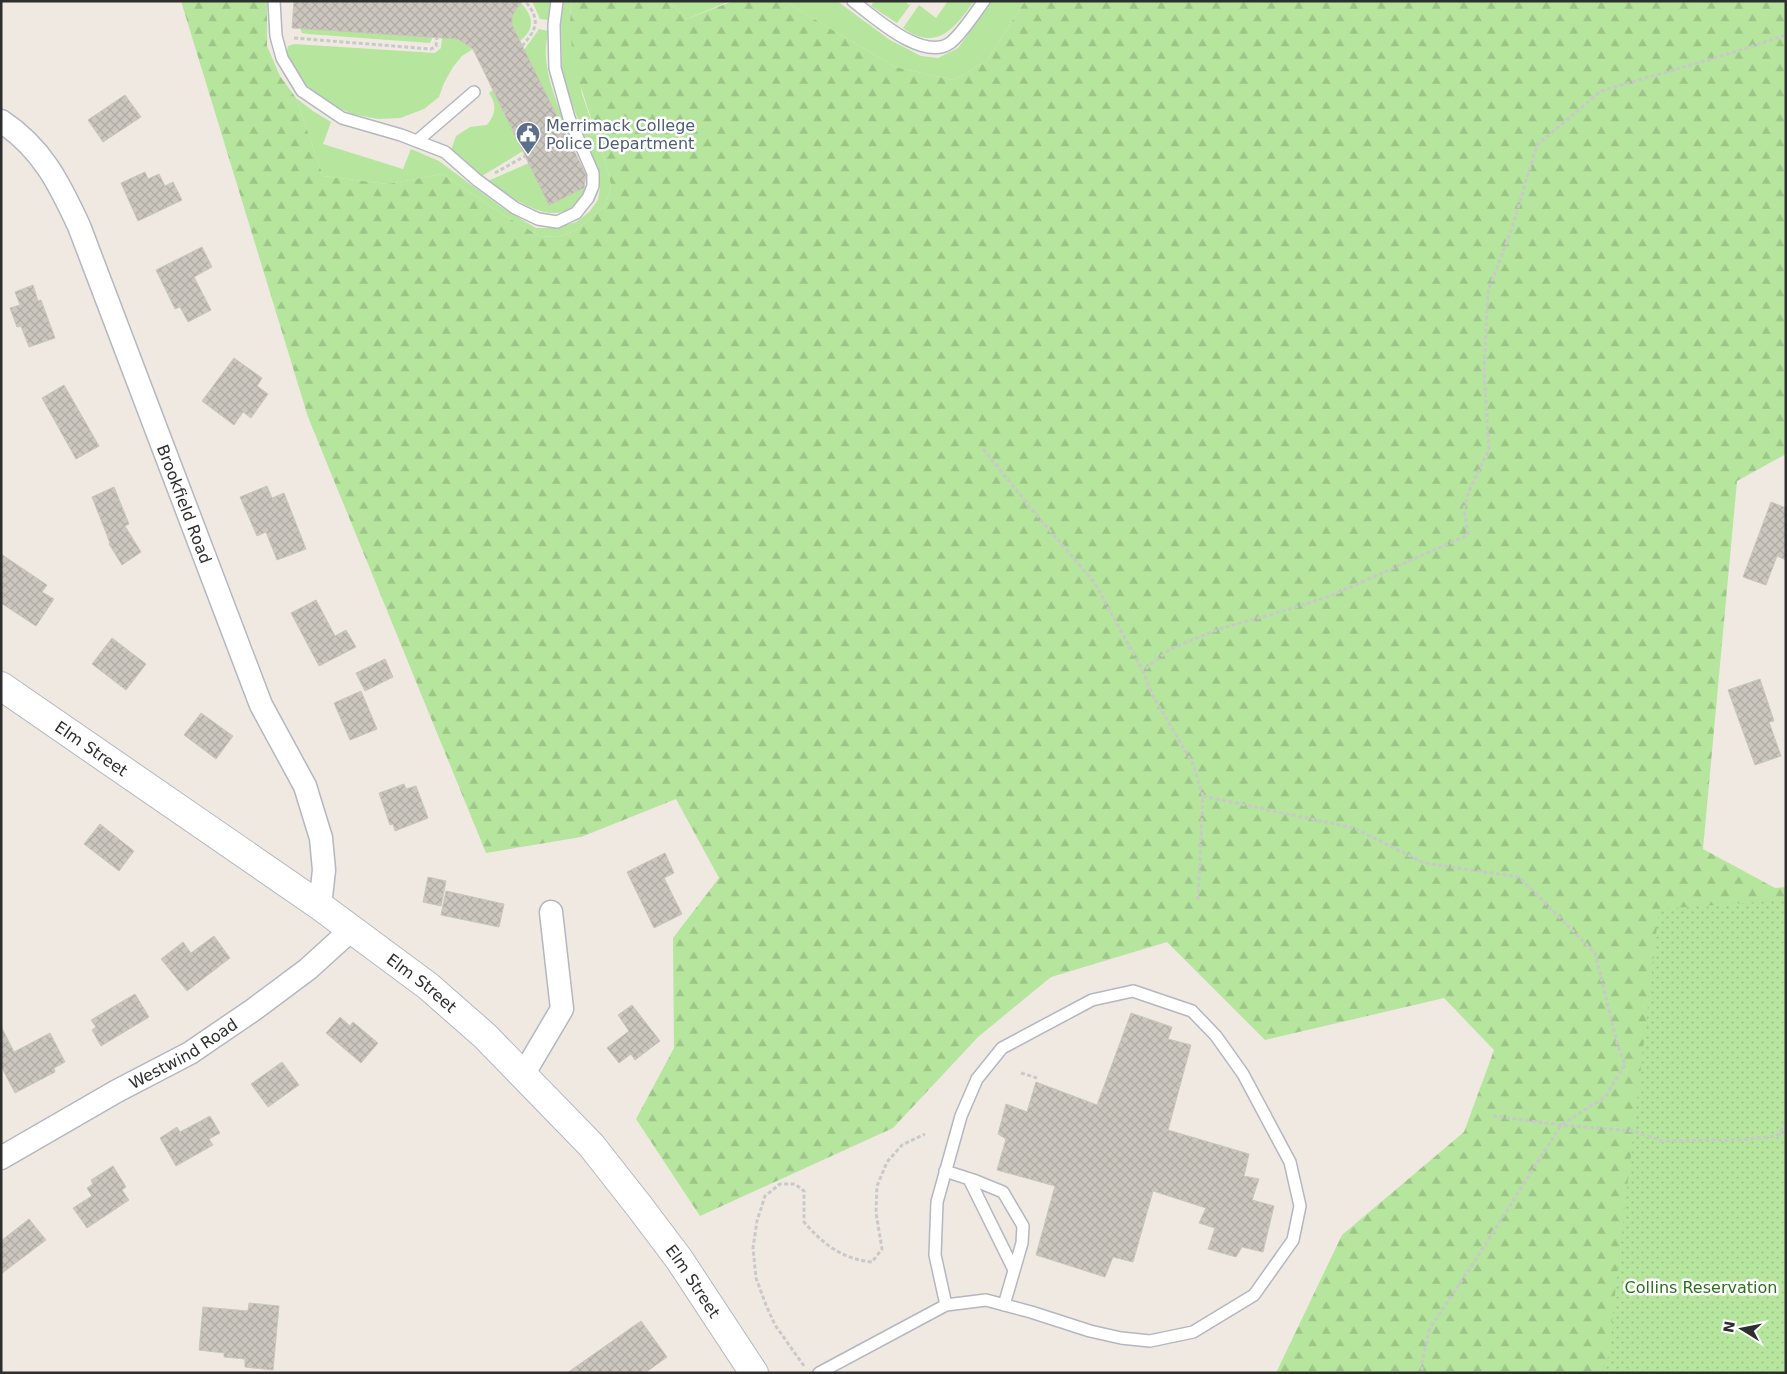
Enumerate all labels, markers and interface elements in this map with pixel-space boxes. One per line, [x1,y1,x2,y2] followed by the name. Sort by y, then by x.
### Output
[546,116,695,153] place label: Merrimack College Police Department
[515,121,541,155] public building icon: Merrimack College Police Department
[153,442,216,566] street label: Brookfield Road
[52,717,131,780] street label: Elm Street
[383,949,461,1016] street label: Elm Street
[126,1014,241,1093] street label: Westwind Road
[662,1241,724,1321] street label: Elm Street
[1625,1278,1777,1297] park label: Collins Reservation
[1717,1304,1767,1354] north arrow
[1720,1320,1738,1334] text: N

